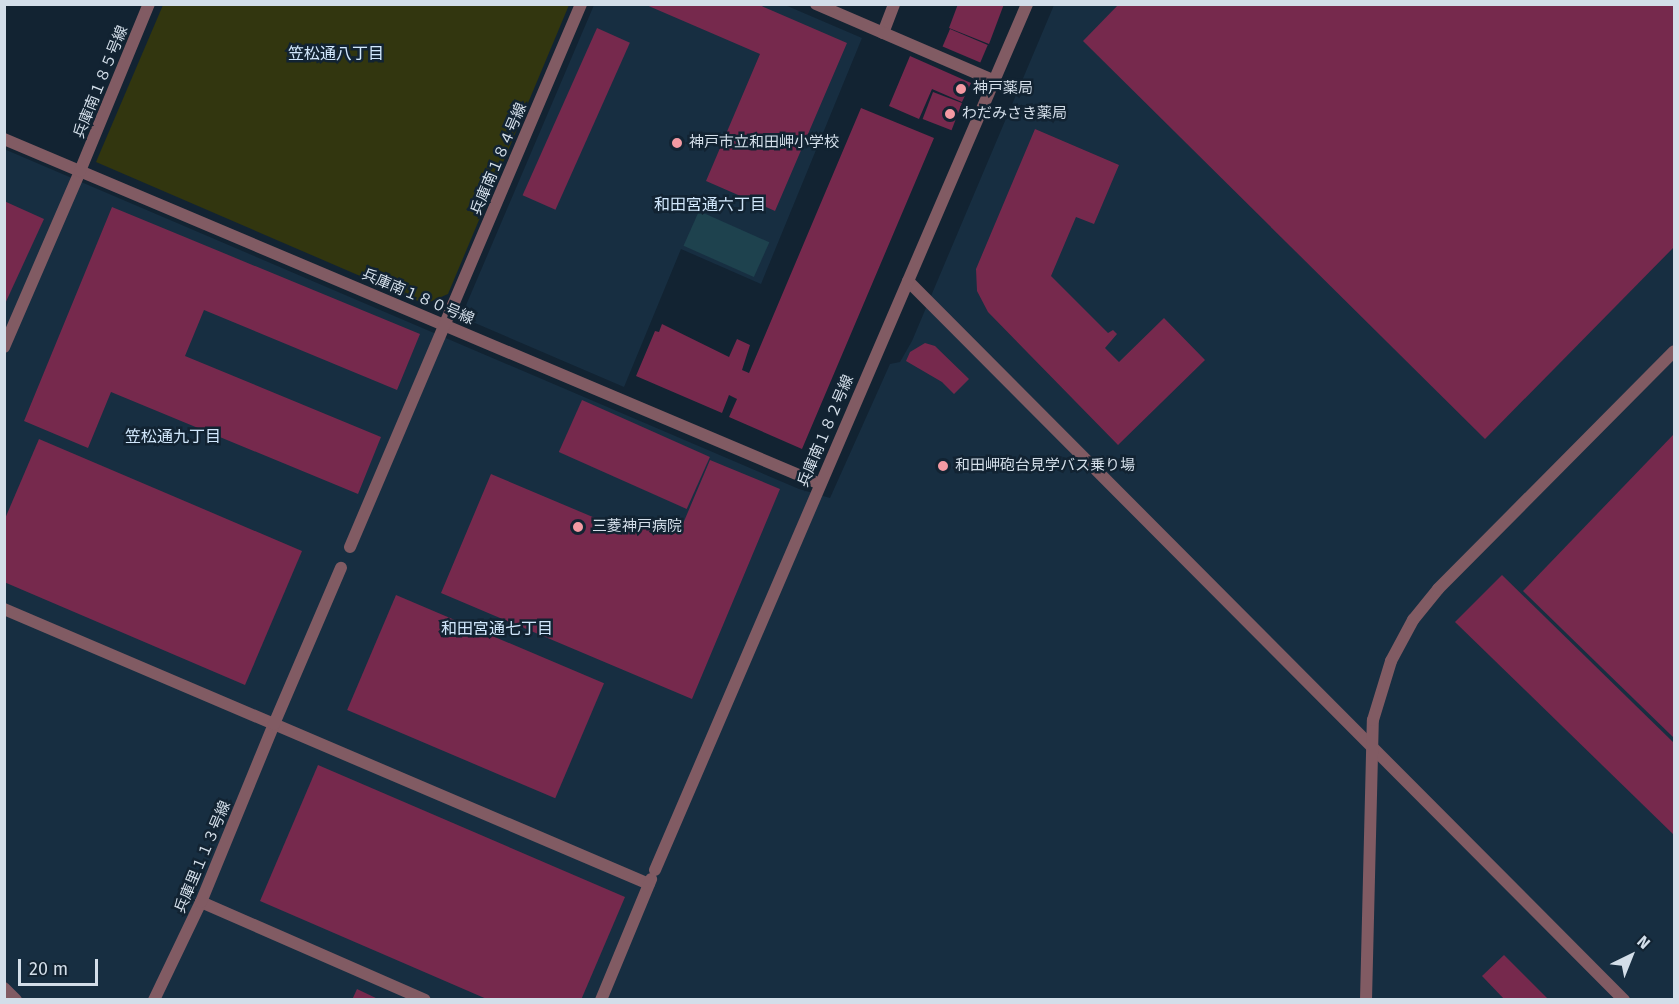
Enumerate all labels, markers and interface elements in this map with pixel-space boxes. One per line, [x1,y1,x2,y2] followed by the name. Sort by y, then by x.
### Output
[70,23,132,141] street label: 兵庫南１８５号線
[288,44,384,64] district label: 笠松通八丁目
[973,80,1033,98] place label: 神戸薬局
[954,82,968,96] marker: 神戸薬局
[467,100,531,218] street label: 兵庫南１８４号線
[962,105,1067,123] place label: わだみさき薬局
[943,107,957,121] marker: わだみさき薬局
[689,134,839,152] place label: 神戸市立和田岬小学校
[670,136,684,150] marker: 神戸市立和田岬小学校
[654,195,766,215] district label: 和田宮通六丁目
[359,265,477,329] street label: 兵庫南１８０号線
[794,372,858,490] street label: 兵庫南１８２号線
[125,427,221,447] district label: 笠松通九丁目
[955,457,1135,475] place label: 和田岬砲台見学バス乗り場
[936,459,950,473] marker: 和田岬砲台見学バス乗り場
[569,518,587,536] marker: 三菱神戸病院
[592,518,682,536] place label: 三菱神戸病院
[441,619,553,639] district label: 和田宮通七丁目
[171,798,235,916] street label: 兵庫里１１３号線
[1601,926,1661,986] north arrow
[1633,932,1654,953] text: N
[21,947,100,985] scale bar
[29,958,68,980] text: 20 m

